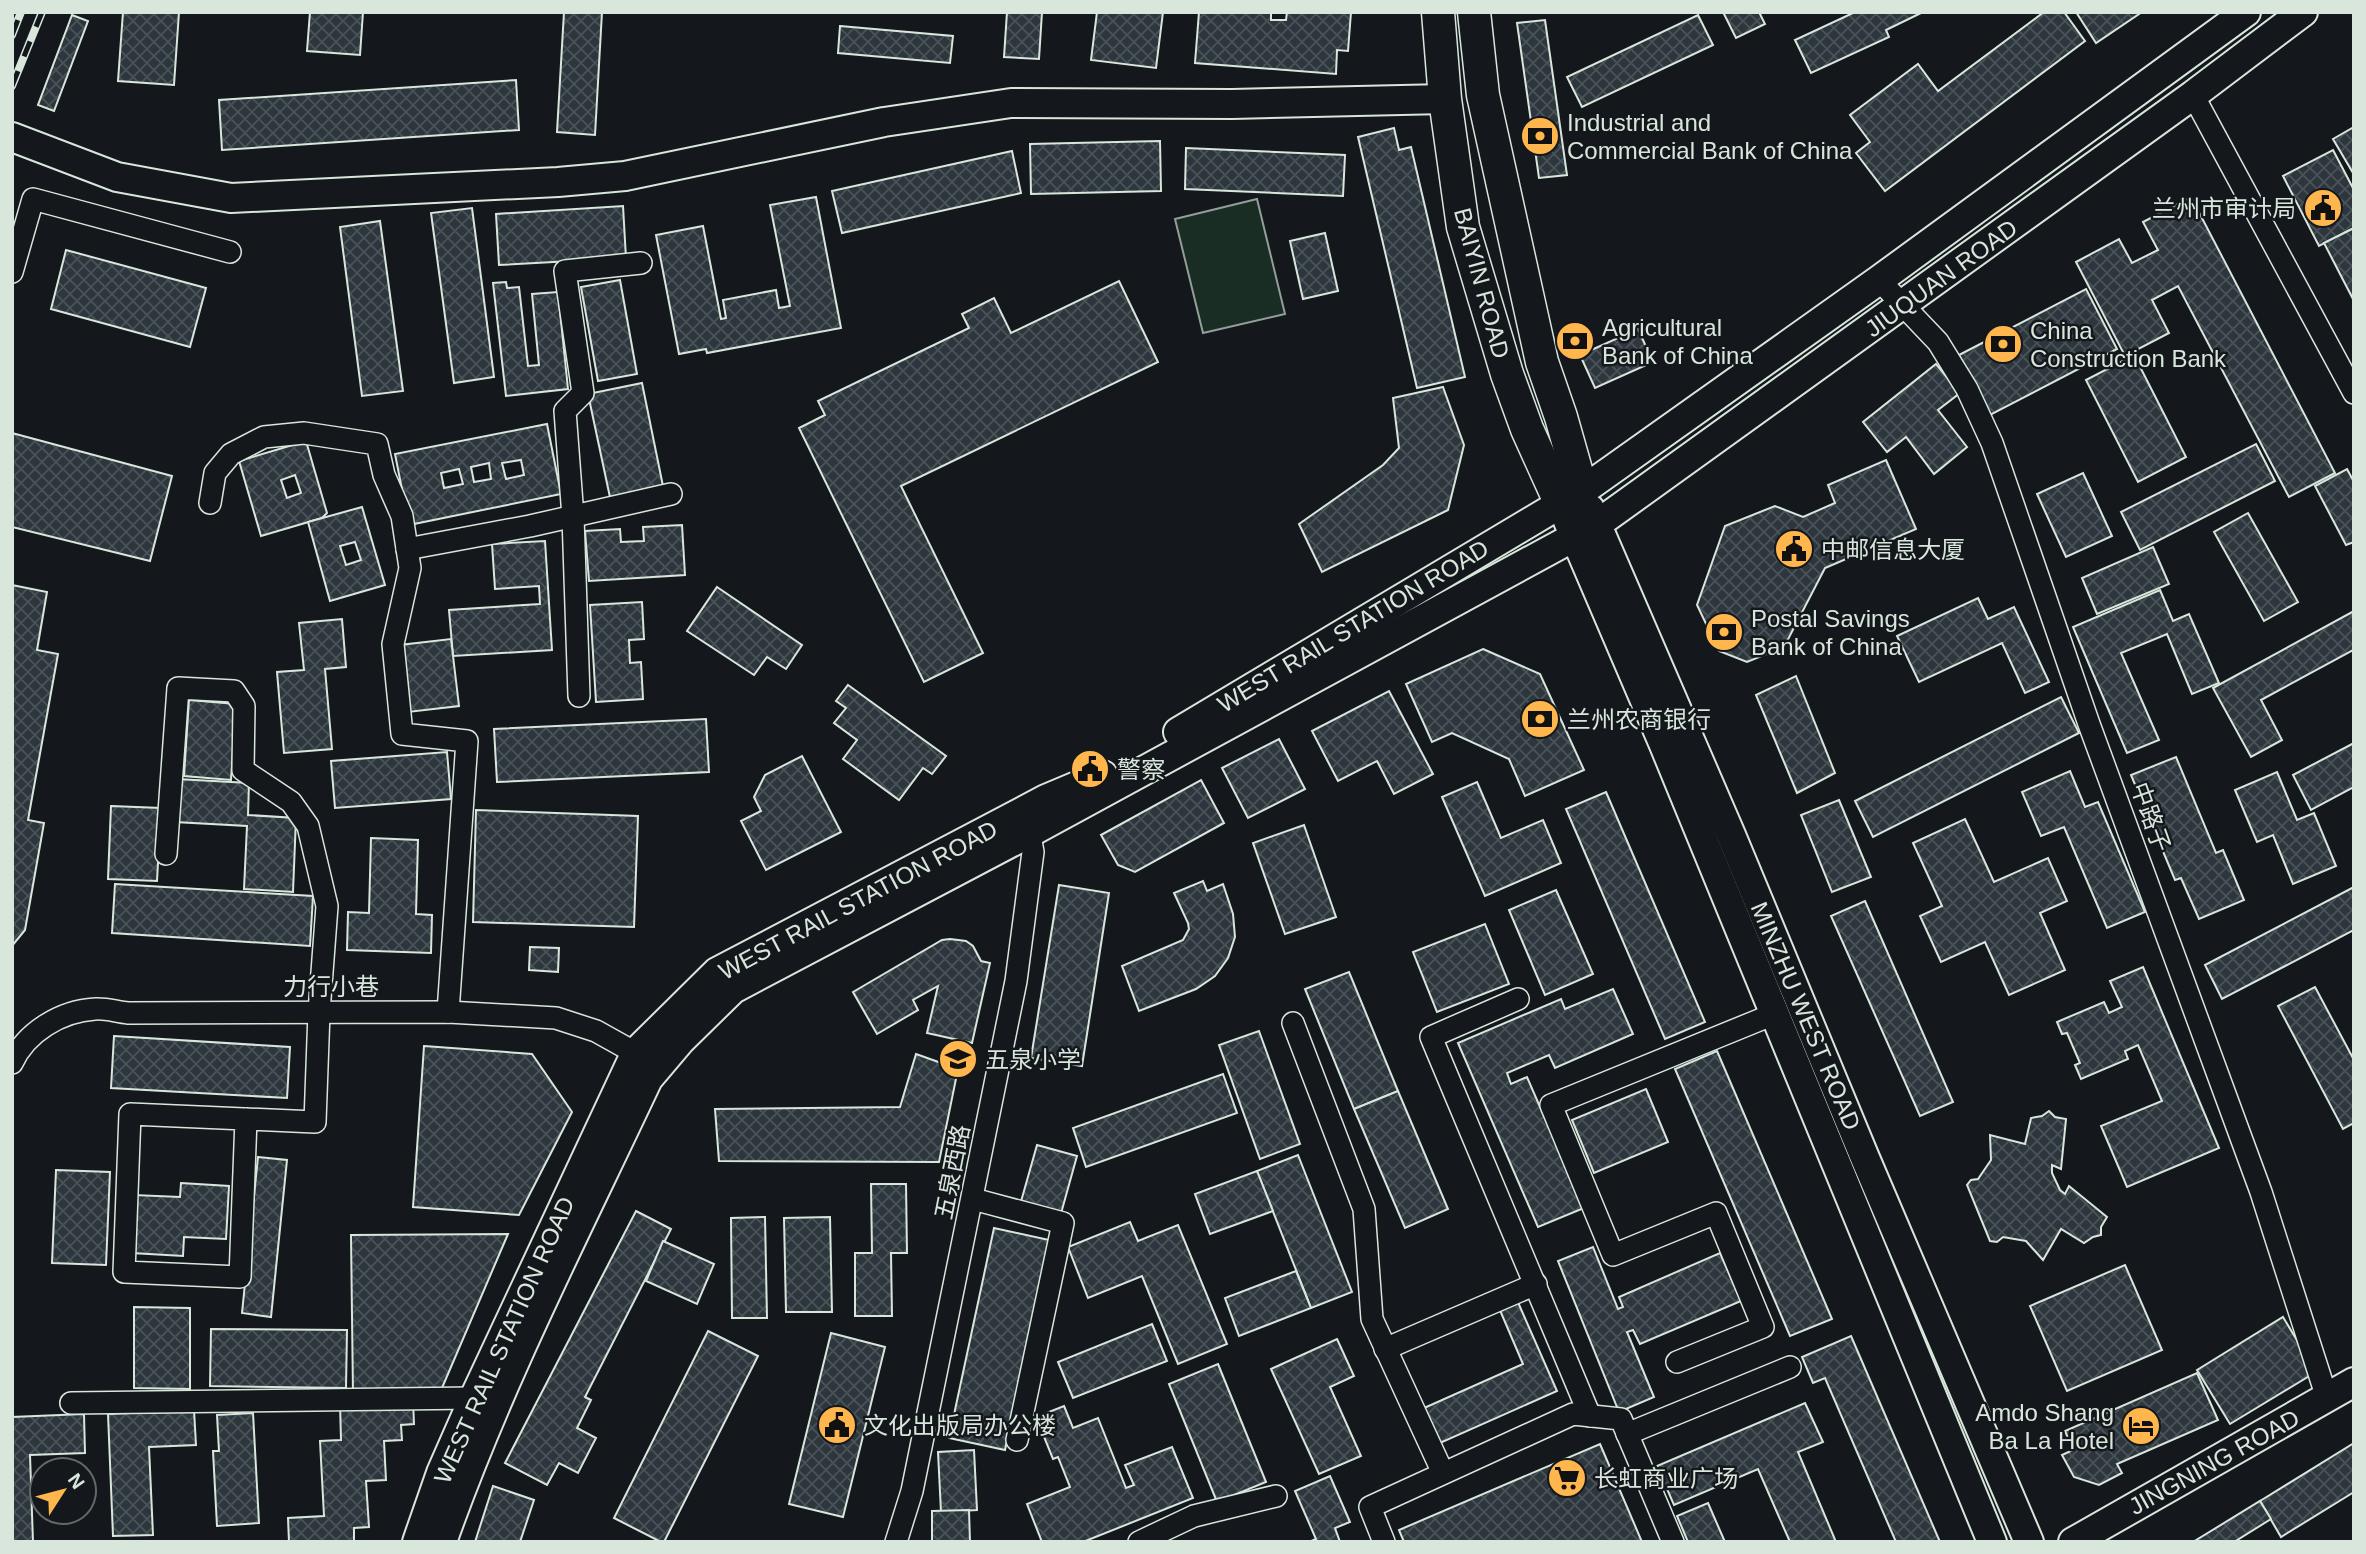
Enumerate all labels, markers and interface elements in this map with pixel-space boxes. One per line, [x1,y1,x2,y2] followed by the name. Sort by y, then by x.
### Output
[1567,109,1853,164] place label: Industrial and Commercial Bank of China
[1519,115,1561,157] bank icon: Industrial and Commercial Bank of China
[2302,187,2344,229] public building icon: 兰州市审计局
[2152,195,2296,222] place label: 兰州市审计局
[1449,205,1515,361] street label: BAIYIN ROAD
[1860,214,2022,342] street label: JIUQUAN ROAD
[1602,314,1753,369] place label: Agricultural Bank of China
[2030,317,2227,372] place label: China Construction Bank
[1554,320,1596,362] bank icon: Agricultural Bank of China
[1982,323,2024,365] bank icon: China Construction Bank
[1773,528,1815,570] public building icon: 中邮信息大厦
[1213,534,1493,718] street label: WEST RAIL STATION ROAD
[1821,536,1965,563] place label: 中邮信息大厦
[1751,605,1910,660] place label: Postal Savings Bank of China
[1703,611,1745,653] bank icon: Postal Savings Bank of China
[1519,698,1561,740] bank icon: 兰州农商银行
[1567,706,1711,733] place label: 兰州农商银行
[1069,748,1111,790] public building icon: 警察
[1117,756,1165,783] place label: 警察
[2126,779,2176,855] street label: 中路子
[714,815,1002,985] street label: WEST RAIL STATION ROAD
[1746,898,1866,1134] street label: MINZHU WEST ROAD
[283,973,379,1000] street label: 力行小巷
[937,1038,979,1080] school or university icon: 五泉小学
[985,1046,1081,1073] place label: 五泉小学
[930,1122,974,1222] street label: 五泉西路
[428,1192,580,1488] street label: WEST RAIL STATION ROAD
[1975,1399,2114,1454] place label: Amdo Shang Ba La Hotel
[816,1404,858,1446] public building icon: 文化出版局办公楼
[2124,1404,2304,1520] street label: JINGNING ROAD
[2120,1405,2162,1447] hotel icon: Amdo Shang Ba La Hotel
[864,1412,1056,1439] place label: 文化出版局办公楼
[28,1456,98,1526] north arrow
[1546,1457,1588,1499] supermarket icon: 长虹商业广场
[1594,1465,1738,1492] place label: 长虹商业广场
[64,1470,89,1493] text: N

